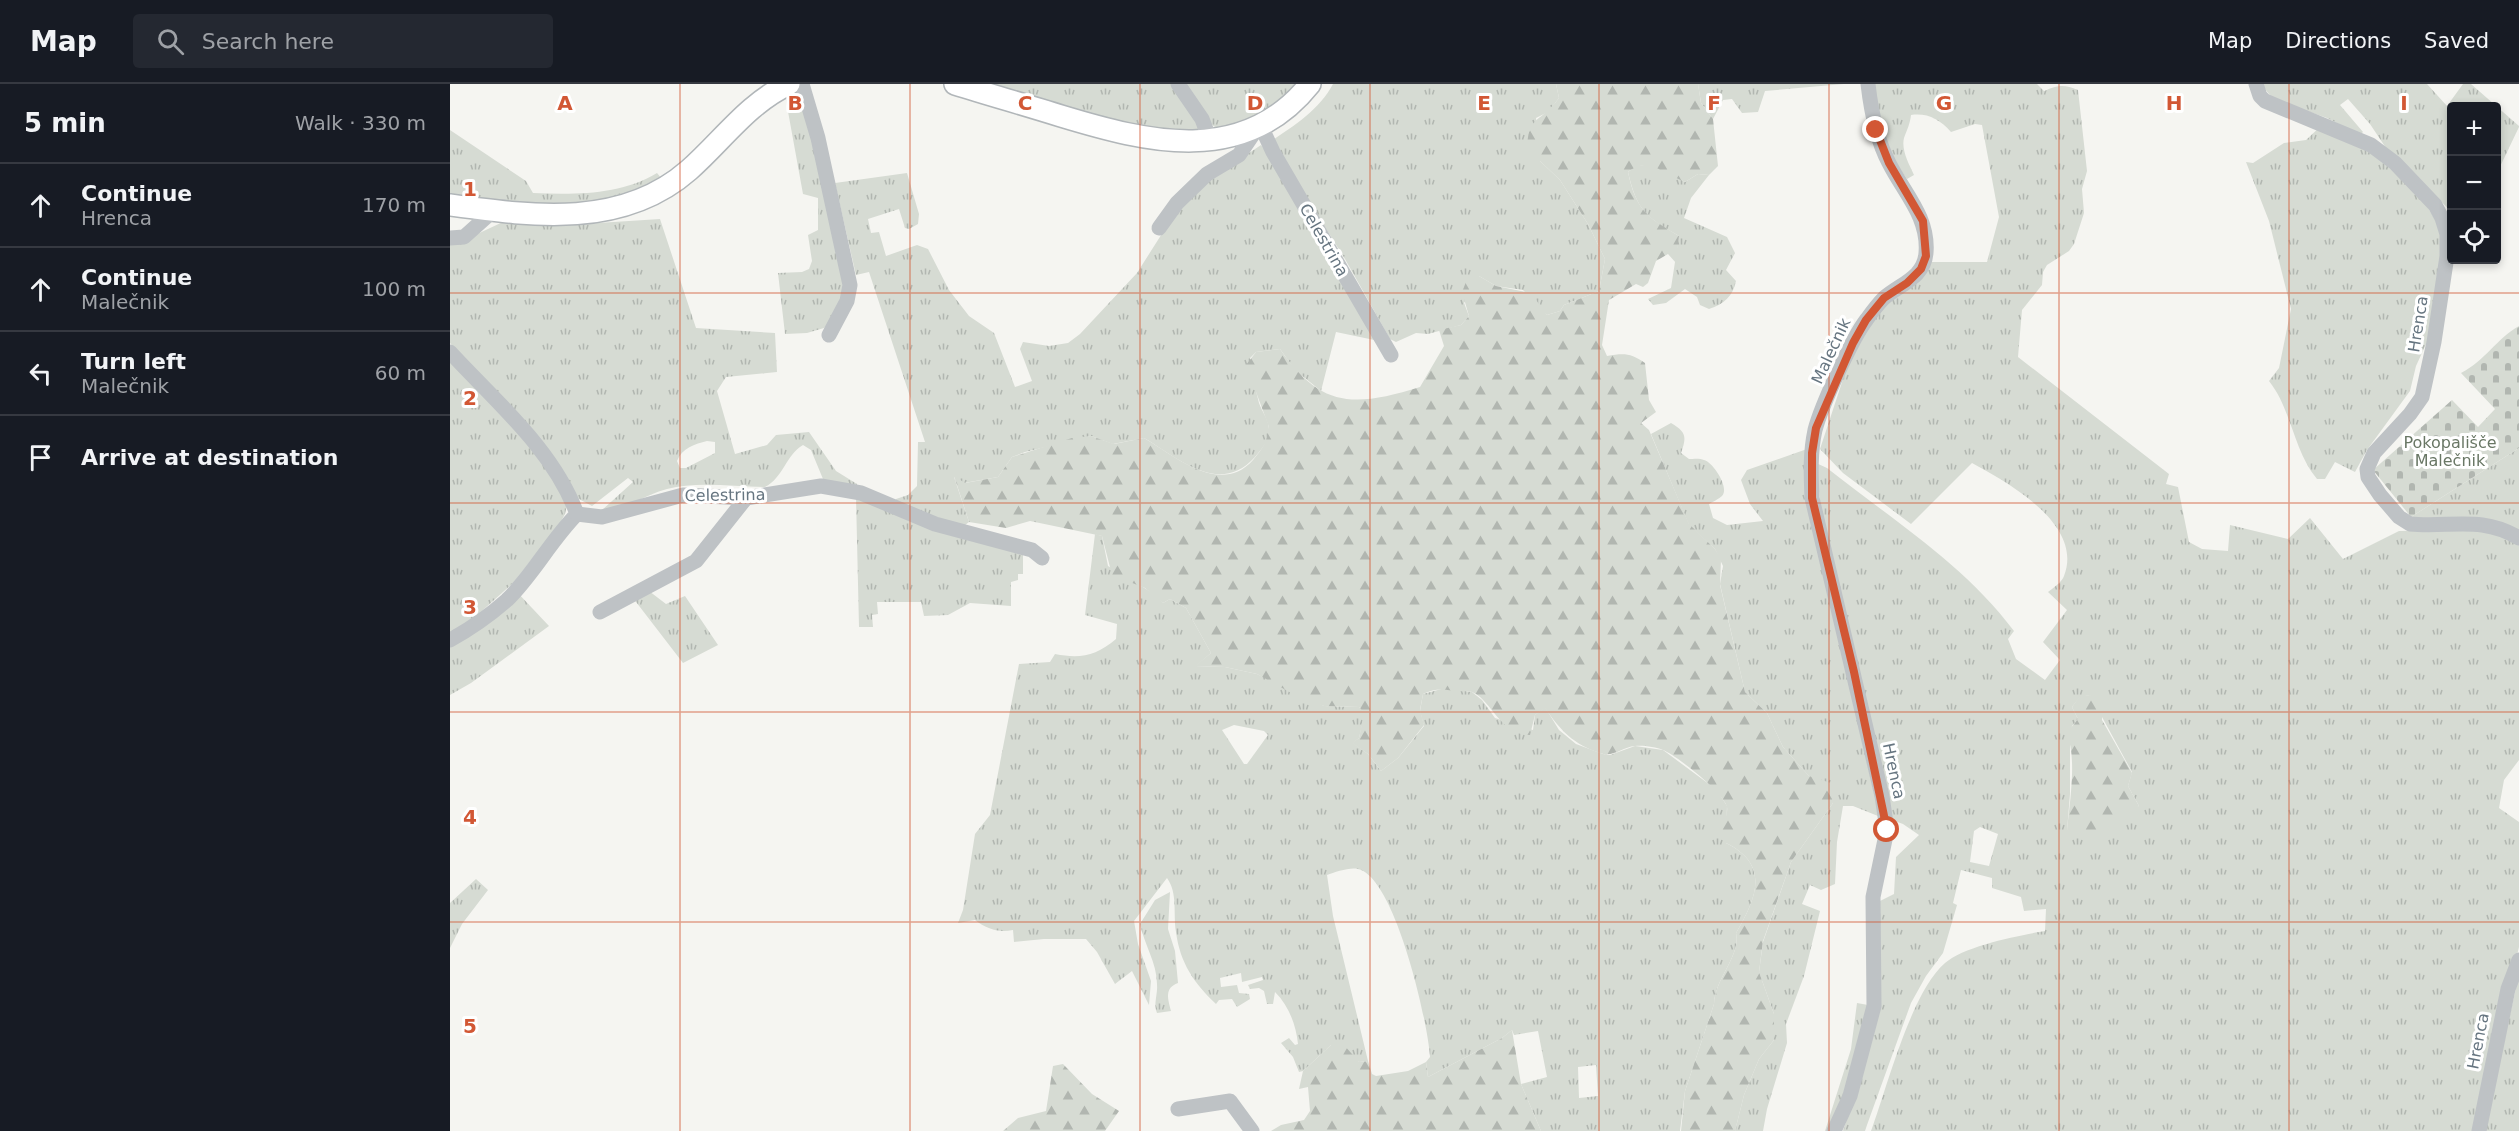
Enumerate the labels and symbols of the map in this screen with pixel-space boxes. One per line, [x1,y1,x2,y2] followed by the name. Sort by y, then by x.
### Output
[557,91,573,115] text: A
[787,91,803,115] text: B
[1018,91,1032,115] text: C
[1247,91,1263,115] text: D
[1477,91,1491,115] text: E
[1707,91,1721,115] text: F
[1936,91,1952,115] text: G
[2166,91,2182,115] text: H
[2400,91,2408,115] text: I
[1862,116,1888,142] route end
[463,177,477,201] text: 1
[1296,200,1352,280] street label: Celestrina
[2404,294,2432,354] street label: Hrenca
[1807,314,1855,387] street label: Malečnik
[463,386,477,410] text: 2
[2403,433,2497,470] park label: Pokopališče Malečnik
[684,485,766,505] street label: Celestrina
[463,595,477,619] text: 3
[1879,741,1909,801] street label: Hrenca
[463,805,477,829] text: 4
[1873,816,1899,842] route start
[2463,1011,2493,1071] street label: Hrenca
[463,1014,477,1038] text: 5

